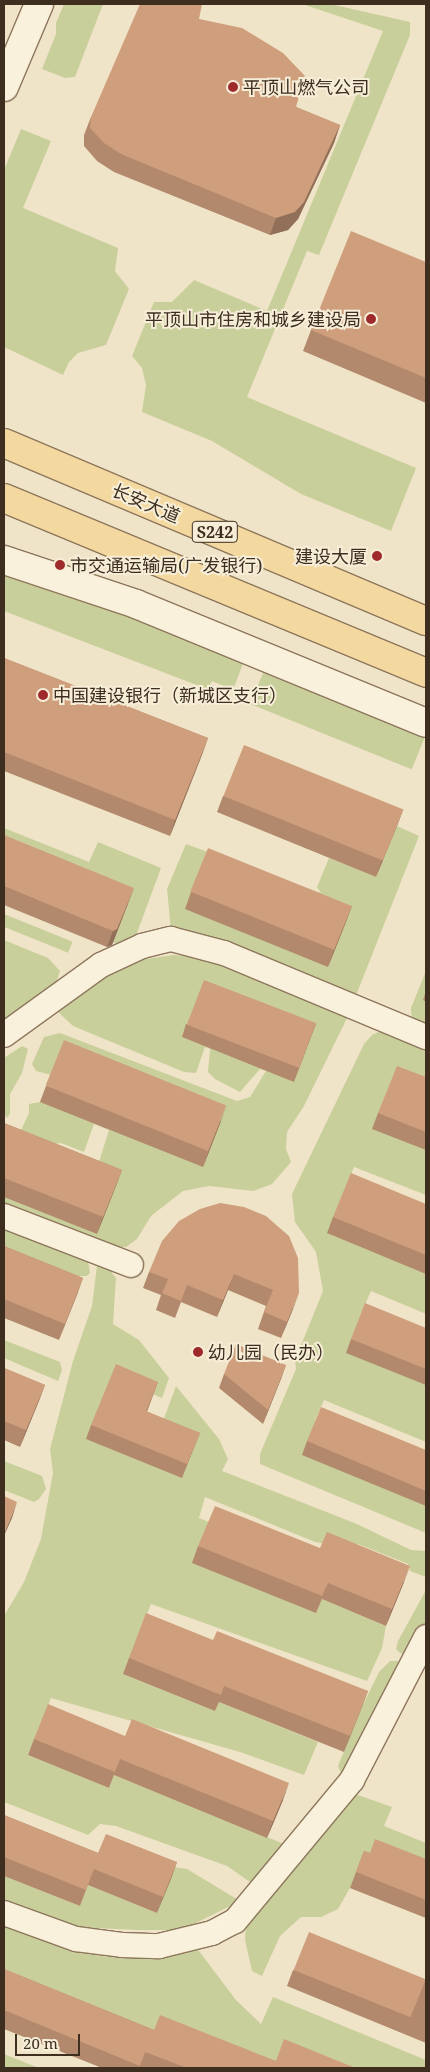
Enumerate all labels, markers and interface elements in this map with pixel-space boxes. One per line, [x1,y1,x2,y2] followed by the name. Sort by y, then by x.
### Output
[243,76,369,98] place label: 平顶山燃气公司
[227,81,239,93] marker: 平顶山燃气公司
[145,308,361,330] place label: 平顶山市住房和城乡建设局
[365,313,377,325] marker: 平顶山市住房和城乡建设局
[109,479,183,527] street label: 长安大道
[191,518,239,546] road number: S242
[295,545,367,567] place label: 建设大厦
[371,550,383,562] marker: 建设大厦
[70,554,262,576] place label: 市交通运输局(广发银行)
[54,559,66,571] marker: 市交通运输局(广发银行)
[53,684,287,706] place label: 中国建设银行（新城区支行）
[37,689,49,701] marker: 中国建设银行（新城区支行）
[208,1341,334,1363] place label: 幼儿园（民办）
[192,1346,204,1358] marker: 幼儿园（民办）
[18,2024,82,2056] scale bar
[23,2033,58,2053] text: 20 m

